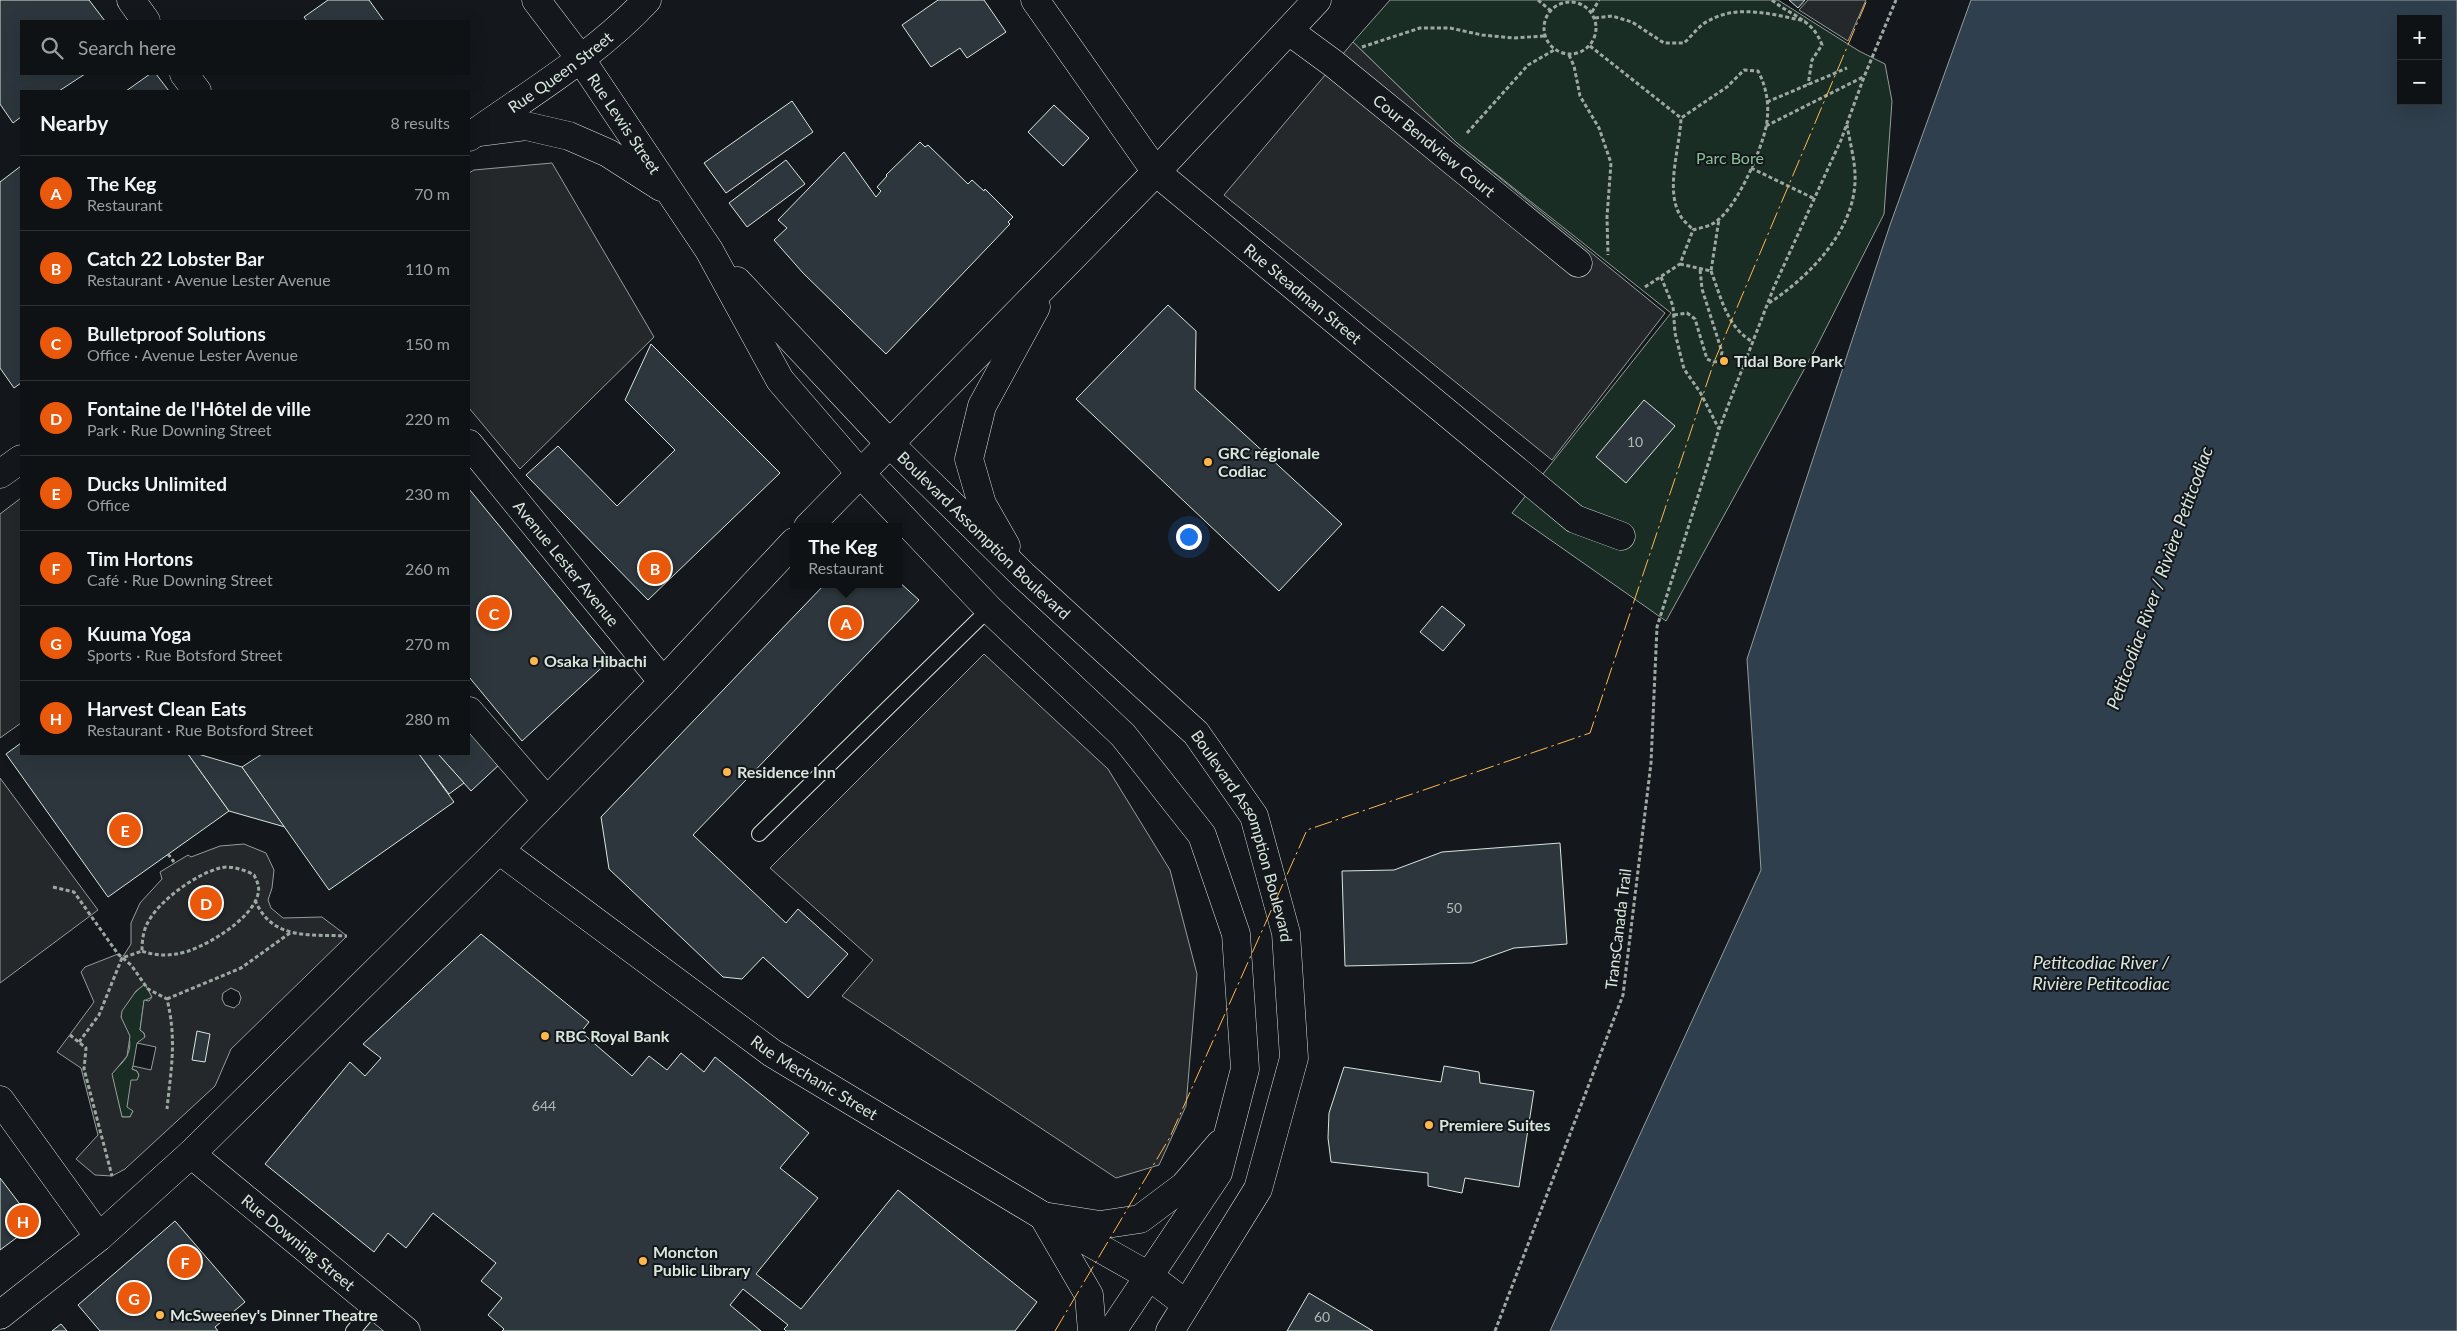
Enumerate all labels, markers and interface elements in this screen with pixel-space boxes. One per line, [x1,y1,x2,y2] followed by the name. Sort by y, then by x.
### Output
[2397,15,2442,105] map controls
[2397,15,2442,60] button: +
[20,20,470,75] search box
[504,27,616,116] street label: Rue Queen Street
[38,34,66,62] icon: search
[78,36,176,59] text: Search here
[2397,60,2442,105] button: −
[584,70,665,177] street label: Rue Lewis Street
[1370,90,1499,201] street label: Cour Bendview Court
[40,110,108,135] text: Nearby
[390,113,450,132] text: 8 results
[1696,148,1764,167] park label: Parc Bore
[87,172,156,195] text: The Keg
[50,184,62,203] text: A
[414,184,450,203] text: 70 m
[87,195,163,214] text: Restaurant
[1241,239,1366,348] street label: Rue Steadman Street
[87,247,264,270] text: Catch 22 Lobster Bar
[51,259,61,278] text: B
[405,259,450,278] text: 110 m
[87,270,331,289] text: Restaurant · Avenue Lester Avenue
[87,322,266,345] text: Bulletproof Solutions
[51,334,61,353] text: C
[405,334,450,353] text: 150 m
[87,345,298,364] text: Office · Avenue Lester Avenue
[1734,351,1843,370] place label: Tidal Bore Park
[1718,355,1730,367] marker: Tidal Bore Park
[87,397,311,420] text: Fontaine de l'Hôtel de ville
[50,409,62,428] text: D
[405,409,450,428] text: 220 m
[87,420,272,439] text: Park · Rue Downing Street
[1627,433,1643,450] house number: 10
[1218,443,1320,480] place label: GRC régionale Codiac
[2101,443,2217,712] water label: Petitcodiac River / Rivière Petitcodiac
[894,447,1075,623] street label: Boulevard Assomption Boulevard
[1202,456,1214,468] marker: GRC régionale Codiac
[87,472,227,495] text: Ducks Unlimited
[51,484,61,503] text: E
[405,484,450,503] text: 230 m
[87,495,130,514] text: Office
[510,496,623,630] street label: Avenue Lester Avenue
[790,523,902,588] popup
[1176,524,1202,550] your location
[808,535,877,558] text: The Keg
[87,547,193,570] text: Tim Hortons
[639,549,671,587] pin: B
[808,558,884,577] text: Restaurant
[51,559,61,578] text: F
[405,559,450,578] text: 260 m
[87,570,273,589] text: Café · Rue Downing Street
[478,594,510,632] pin: C
[830,604,862,642] pin: A
[87,622,191,645] text: Kuuma Yoga
[50,634,62,653] text: G
[405,634,450,653] text: 270 m
[87,645,282,664] text: Sports · Rue Botsford Street
[544,651,647,670] place label: Osaka Hibachi
[528,655,540,667] marker: Osaka Hibachi
[87,697,246,720] text: Harvest Clean Eats
[50,709,62,728] text: H
[405,709,450,728] text: 280 m
[87,720,313,739] text: Restaurant · Rue Botsford Street
[1188,726,1297,943] street label: Boulevard Assomption Boulevard
[737,762,836,781] place label: Residence Inn
[721,766,733,778] marker: Residence Inn
[109,811,141,849] pin: E
[1601,867,1634,991] street label: TransCanada Trail
[190,884,222,922] pin: D
[1446,899,1462,916] house number: 50
[2032,951,2170,994] water label: Petitcodiac River / Rivière Petitcodiac
[555,1026,670,1045] place label: RBC Royal Bank
[539,1030,551,1042] marker: RBC Royal Bank
[747,1031,882,1123] street label: Rue Mechanic Street
[532,1097,556,1114] house number: 644
[1439,1115,1550,1134] place label: Premiere Suites
[1423,1119,1435,1131] marker: Premiere Suites
[238,1190,359,1294] street label: Rue Downing Street
[7,1202,39,1240] pin: H
[653,1242,751,1279] place label: Moncton Public Library
[169,1243,201,1281] pin: F
[637,1255,649,1267] marker: Moncton Public Library
[118,1279,150,1317] pin: G
[170,1305,378,1324] place label: McSweeney's Dinner Theatre
[1314,1308,1330,1325] house number: 60
[154,1309,166,1321] marker: McSweeney's Dinner Theatre

